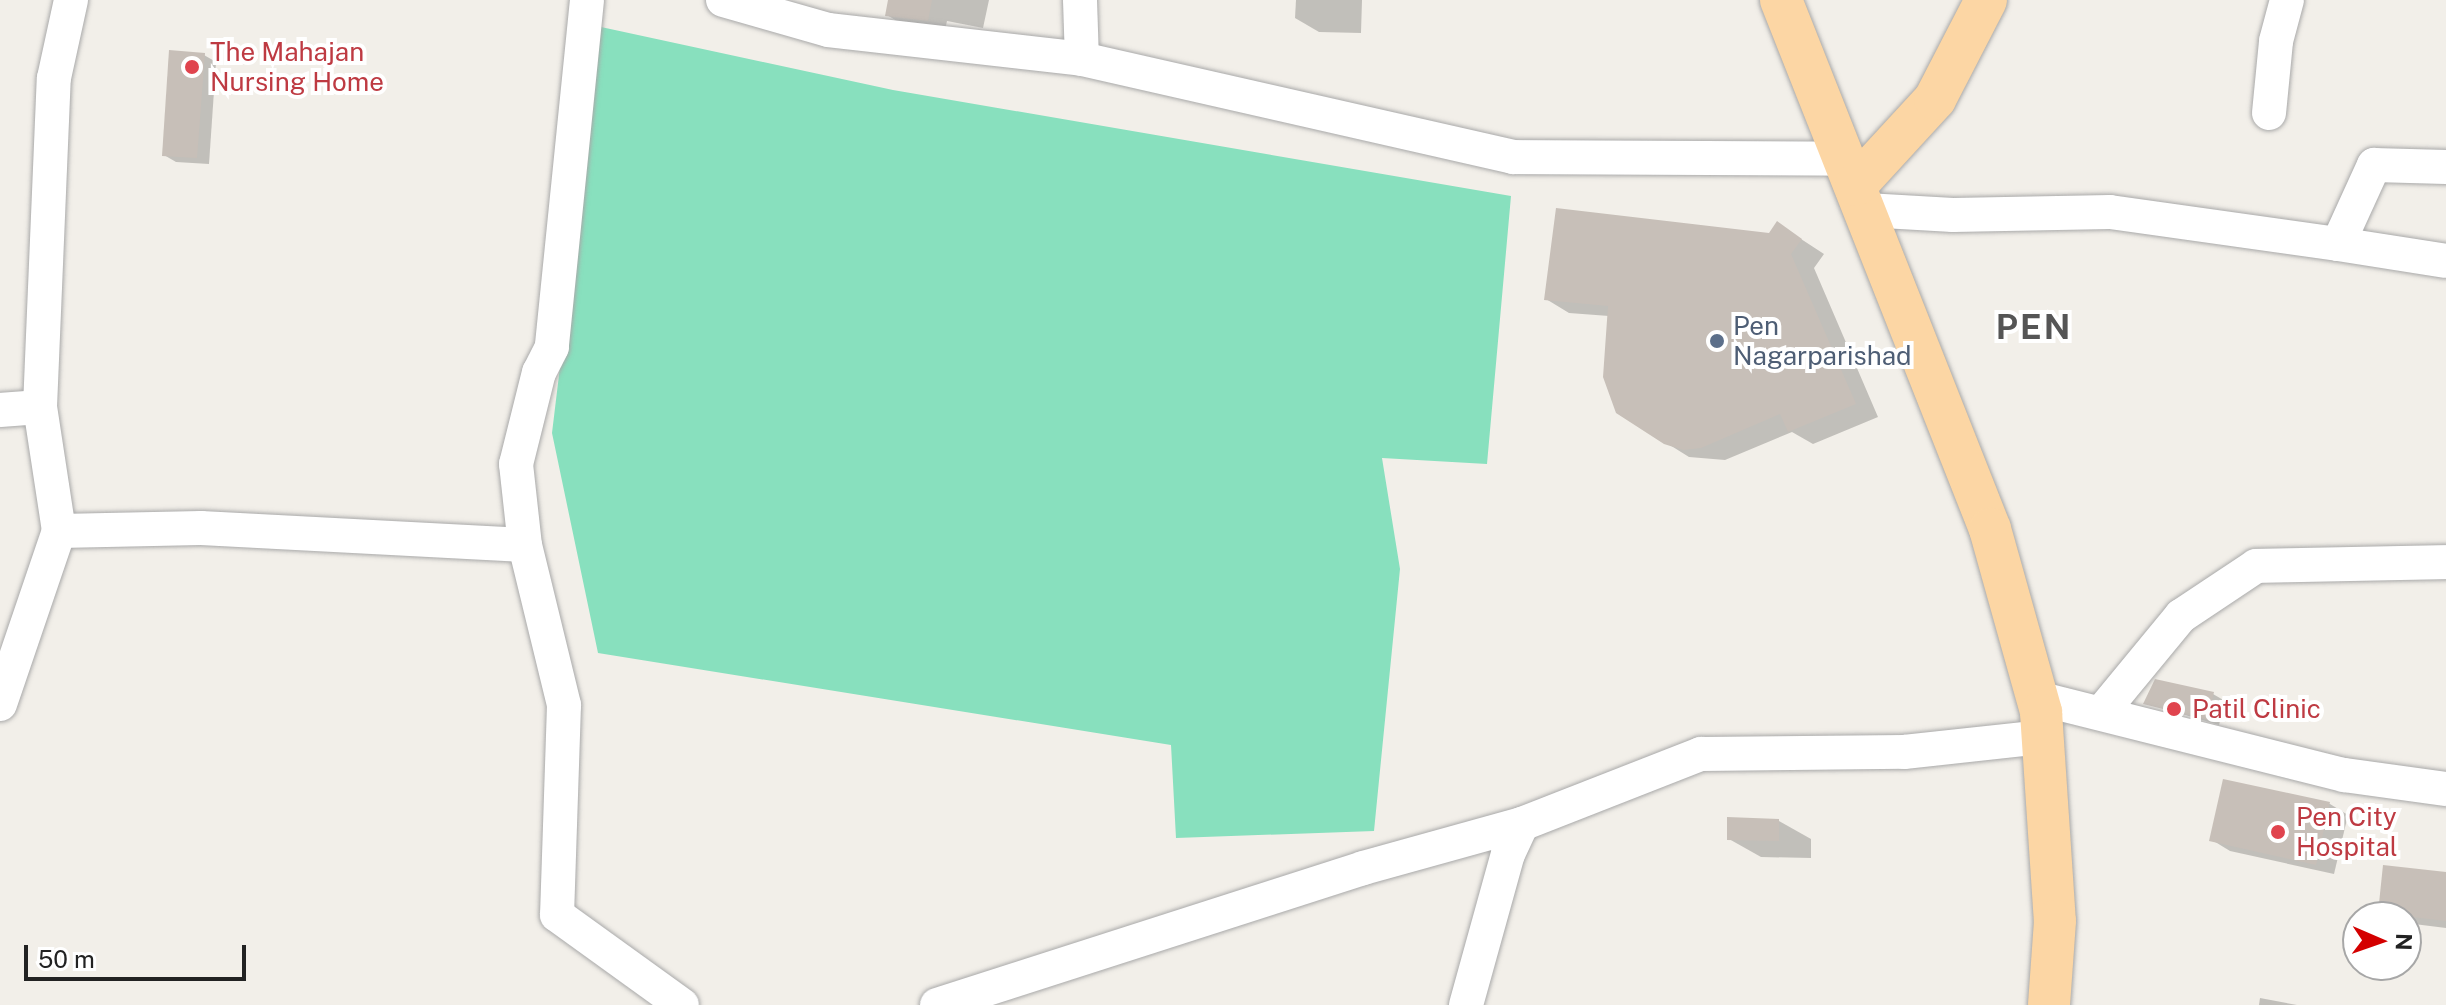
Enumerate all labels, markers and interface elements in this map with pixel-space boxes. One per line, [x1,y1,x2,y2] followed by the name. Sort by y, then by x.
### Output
[210,36,384,98] place label: The Mahajan Nursing Home
[181,56,203,78] marker: The Mahajan Nursing Home
[1996,308,2072,348] district label: PEN
[1733,310,1912,372] place label: Pen Nagarparishad
[1708,332,1726,350] marker: Pen Nagarparishad
[2192,693,2321,725] place label: Patil Clinic
[2163,698,2185,720] marker: Patil Clinic
[2296,801,2398,862] place label: Pen City Hospital
[2267,821,2289,843] marker: Pen City Hospital
[2342,901,2422,981] north arrow
[28,929,250,979] scale bar
[2391,933,2417,951] text: N
[38,945,95,973] text: 50 m

